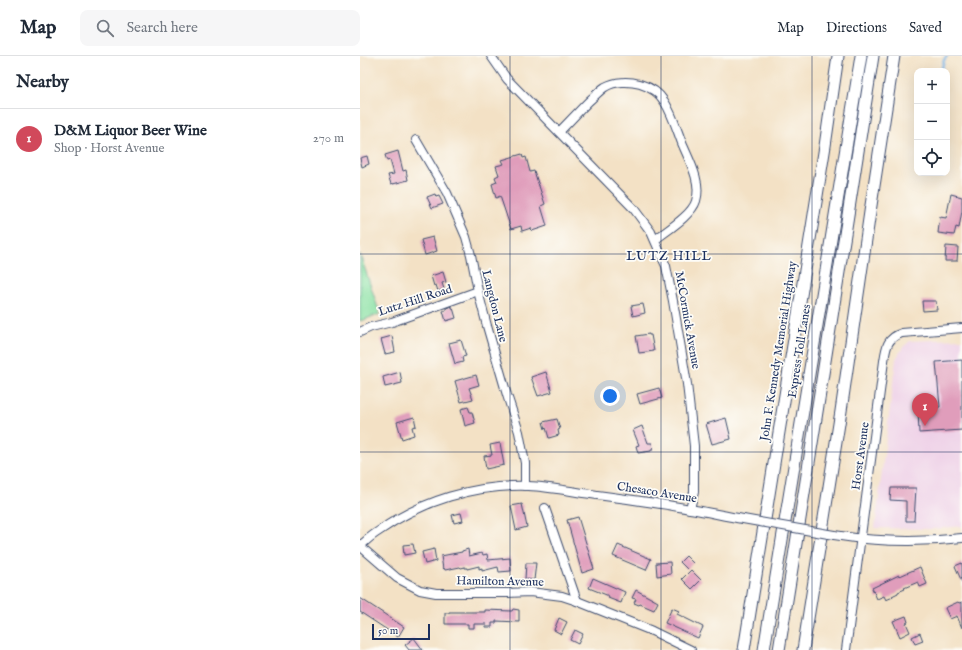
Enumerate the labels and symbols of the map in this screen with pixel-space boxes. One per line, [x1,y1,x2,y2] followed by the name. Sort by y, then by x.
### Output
[626,248,712,265] district label: LUTZ HILL
[757,260,801,444] street label: John F. Kennedy Memorial Highway
[478,268,511,344] street label: Langdon Lane
[672,270,704,371] street label: McCormick Avenue
[376,281,455,319] street label: Lutz Hill Road
[785,303,815,399] street label: Express Toll Lanes
[600,386,620,406] your location
[912,393,938,426] pin: 1
[848,421,873,491] street label: Horst Avenue
[616,479,698,506] street label: Chesaco Avenue
[456,573,544,590] street label: Hamilton Avenue
[372,622,430,641] scale bar

